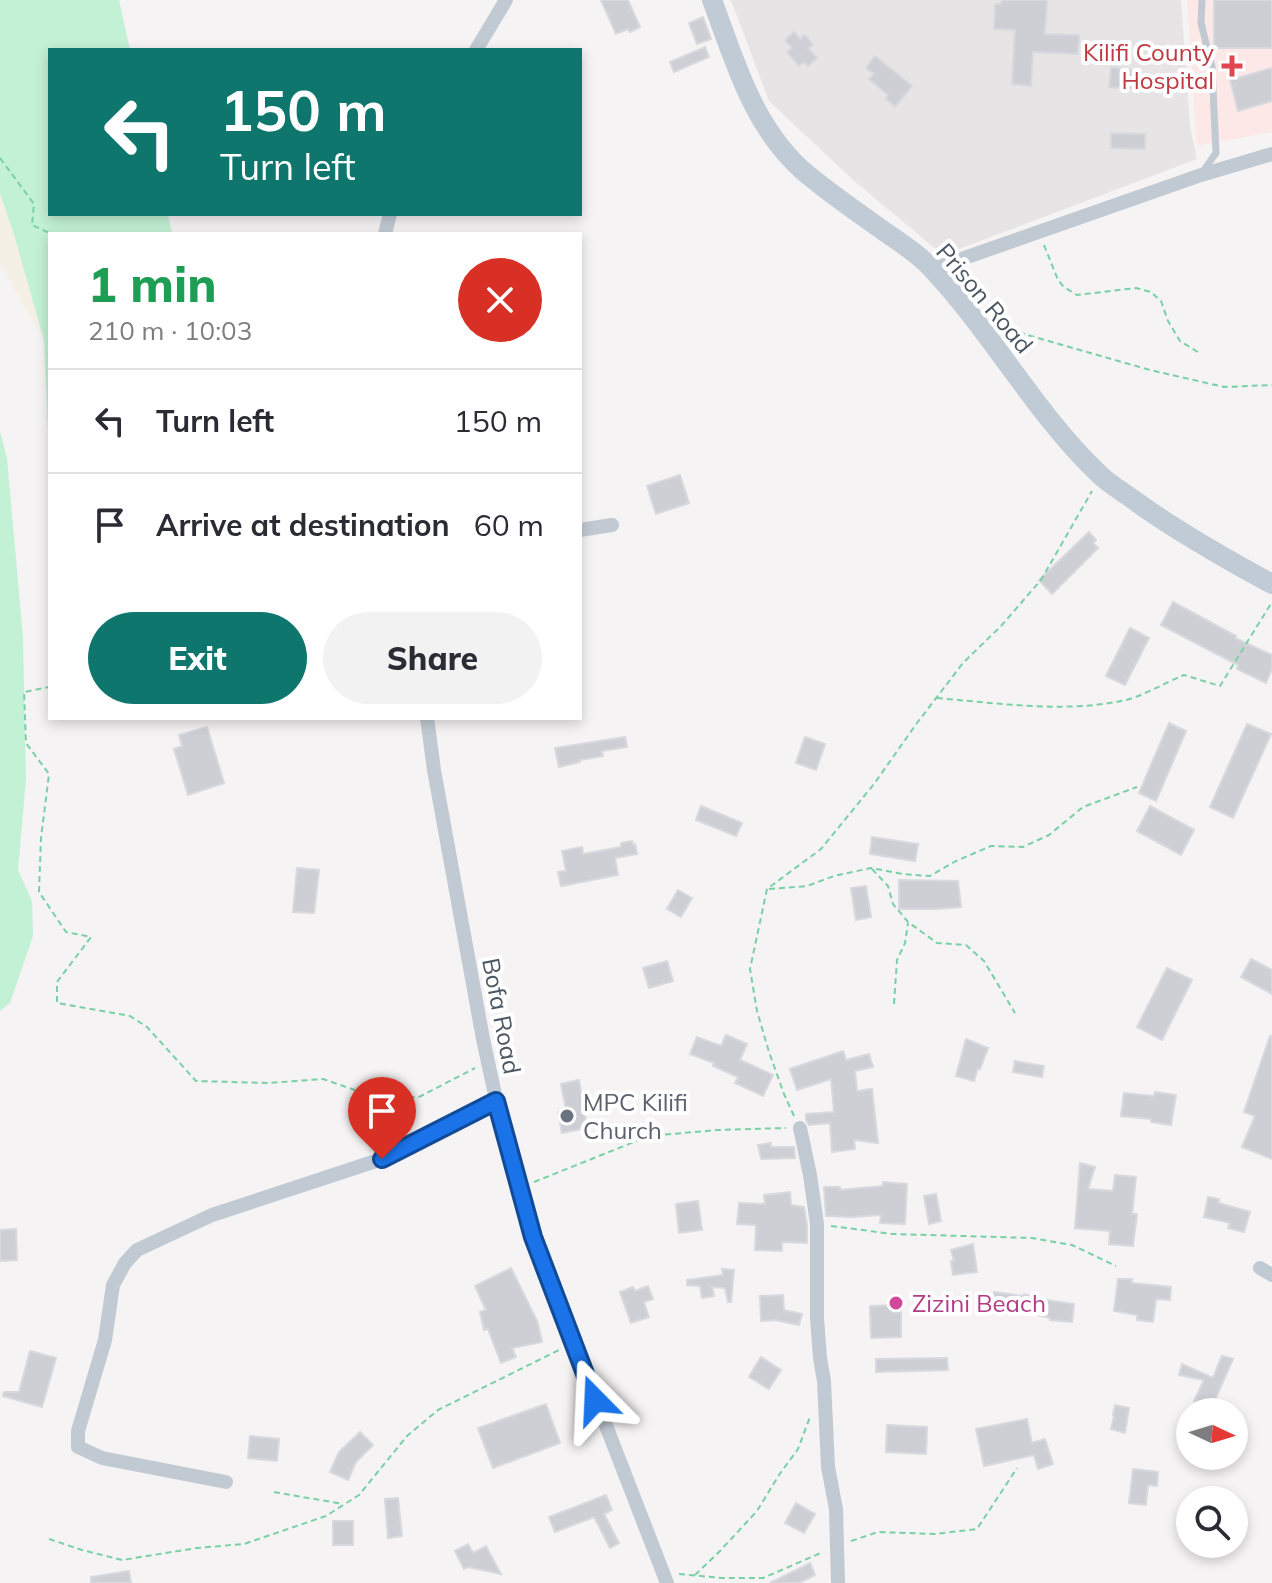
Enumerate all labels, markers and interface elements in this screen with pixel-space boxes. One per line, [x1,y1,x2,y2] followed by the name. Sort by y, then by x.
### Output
[1083,37,1214,95] place label: Kilifi County Hospital
[1221,55,1243,77] marker: Kilifi County Hospital
[220,75,387,145] text: 150 m
[88,80,192,184] icon: left
[220,144,356,189] text: Turn left
[930,237,1040,359] street label: Prison Road
[88,254,217,314] text: 1 min
[458,258,542,342] button: close
[88,314,252,347] text: 210 m · 10:03
[88,399,132,443] icon: left
[156,402,274,440] text: Turn left
[454,402,542,440] text: 150 m
[88,503,132,547] icon: arrive
[156,506,450,544] text: Arrive at destination
[474,506,544,544] text: 60 m
[88,612,307,704] button: Exit
[323,612,542,704] button: Share
[476,956,528,1076] street label: Bofa Road
[348,1077,416,1159] pin
[583,1087,688,1145] place label: MPC Kilifi Church
[360,1089,404,1133] icon: arrive
[558,1107,576,1125] marker: MPC Kilifi Church
[912,1288,1046,1318] place label: Zizini Beach
[887,1294,905,1312] marker: Zizini Beach
[553,1358,637,1442] position arrow
[1176,1398,1248,1470] north arrow
[1176,1398,1248,1558] map controls
[1176,1486,1248,1558] button: search

